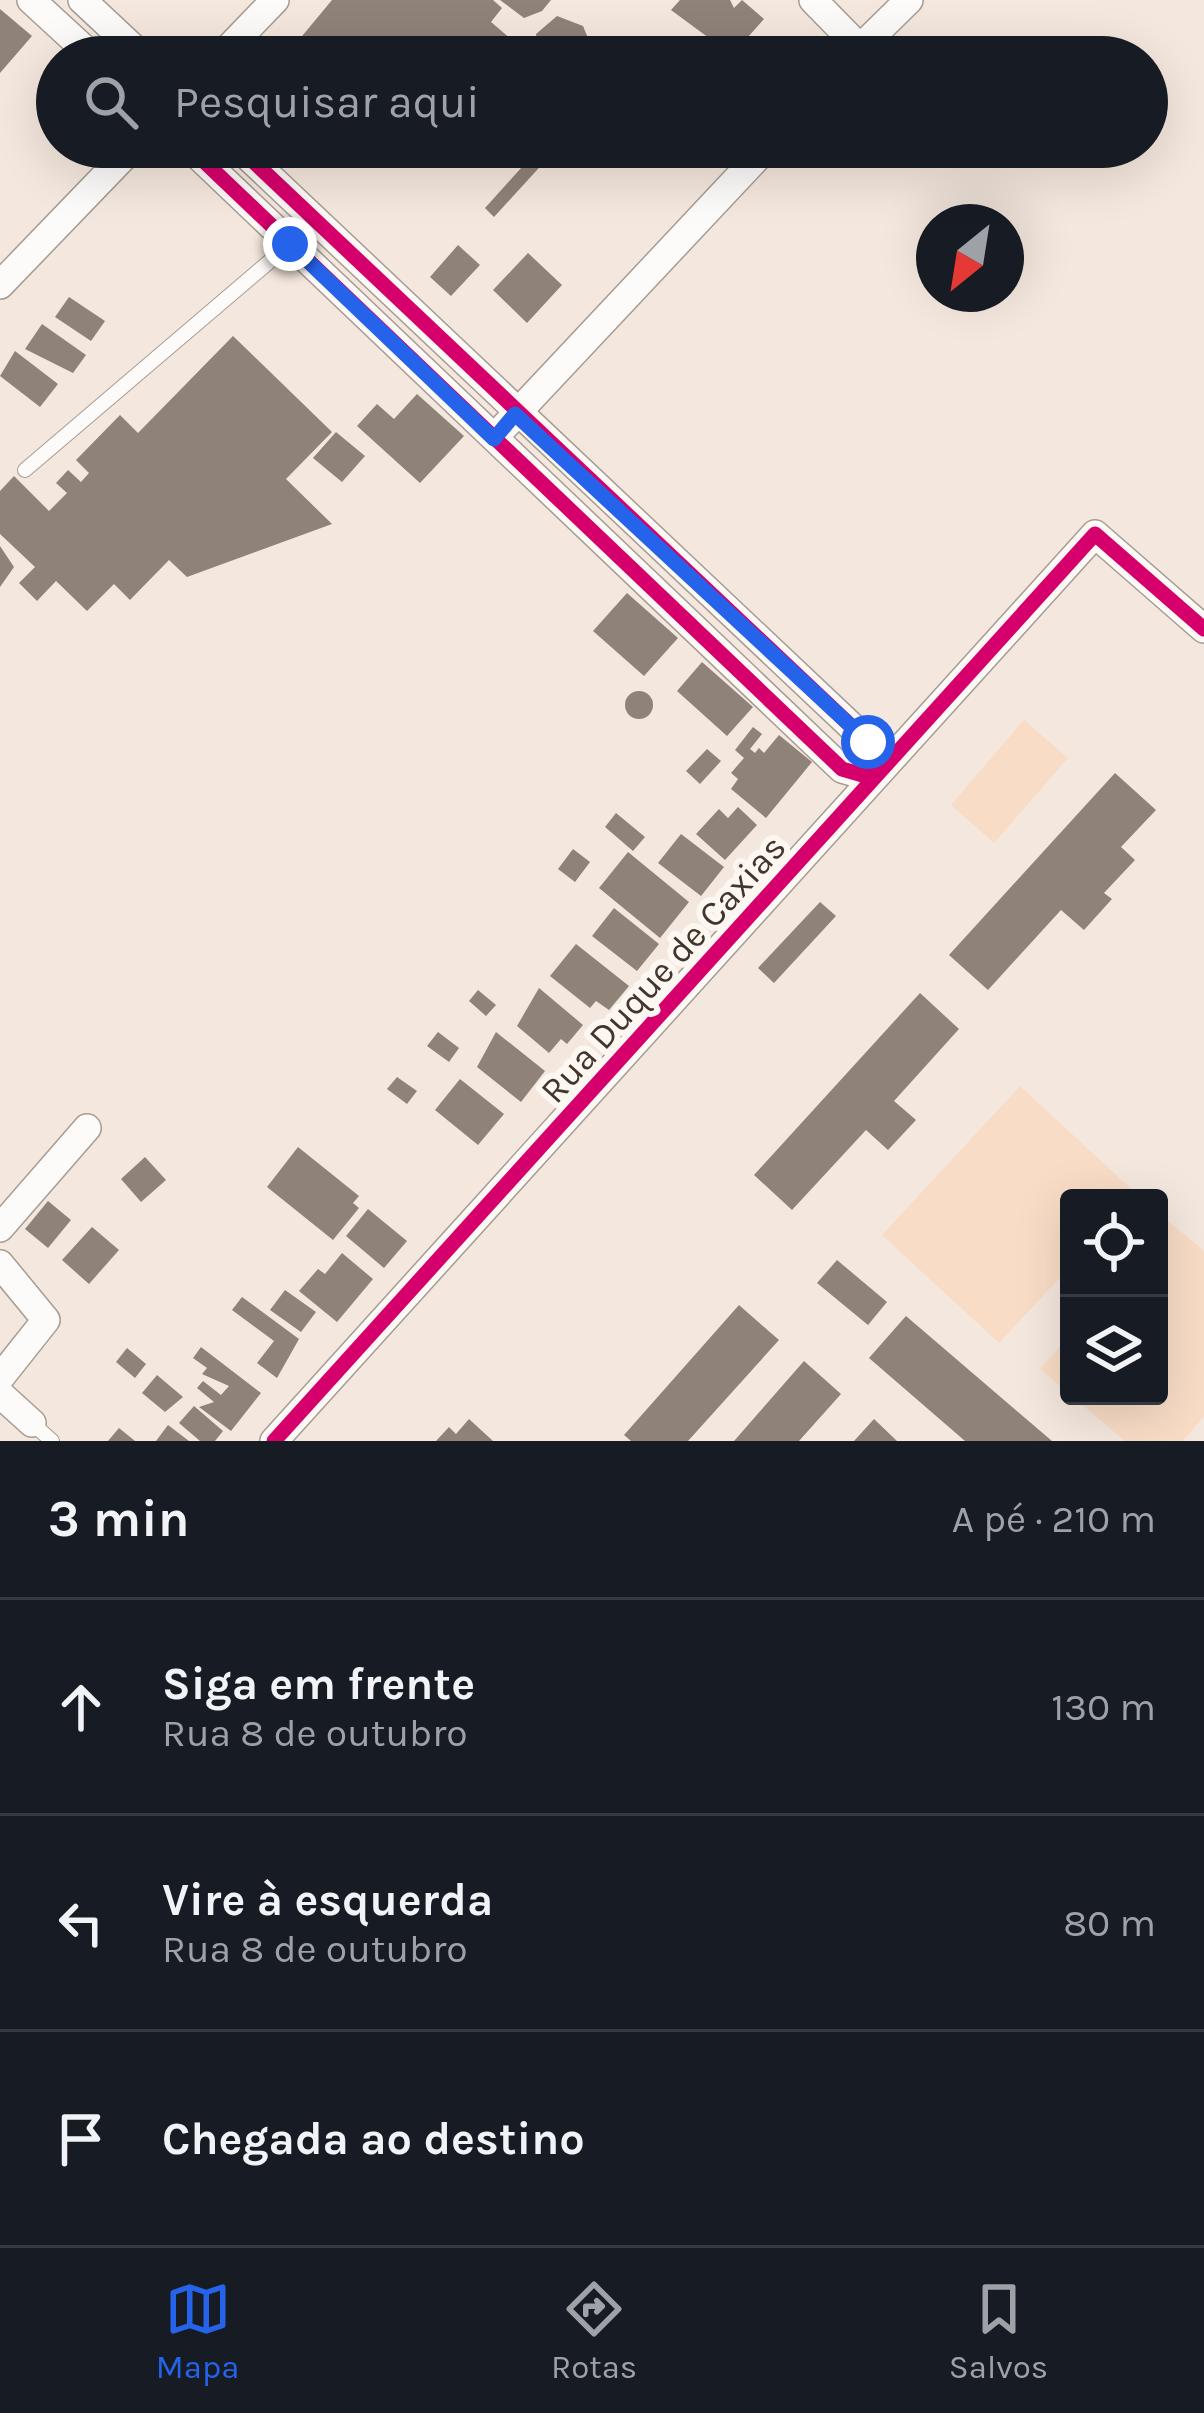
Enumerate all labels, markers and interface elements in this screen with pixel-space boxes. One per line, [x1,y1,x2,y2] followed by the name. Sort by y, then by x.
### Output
[36,36,1168,168] search box
[78,69,144,135] icon: search
[174,76,480,128] text: Pesquisar aqui
[916,204,1024,312] north arrow
[263,217,317,271] route end
[841,715,895,769] route start
[532,826,794,1112] street label: Rua Duque de Caxias
[1060,1189,1168,1405] map controls
[1060,1189,1168,1297] button: locate
[1060,1297,1168,1405] button: layers
[48,1489,190,1549] text: 3 min
[952,1496,1156,1542] text: A pé · 210 m
[162,1658,475,1710] text: Siga em frente
[48,1674,114,1740] icon: ahead
[1051,1684,1156,1730] text: 130 m
[162,1710,468,1756] text: Rua 8 de outubro
[162,1874,493,1926] text: Vire à esquerda
[48,1890,114,1956] icon: left
[1063,1900,1156,1946] text: 80 m
[162,1926,468,1972] text: Rua 8 de outubro
[48,2106,114,2172] icon: arrive
[162,2113,585,2165] text: Chegada ao destino
[156,2276,239,2386] tab: Mapa
[551,2276,637,2386] tab: Rotas
[949,2276,1048,2386] tab: Salvos

